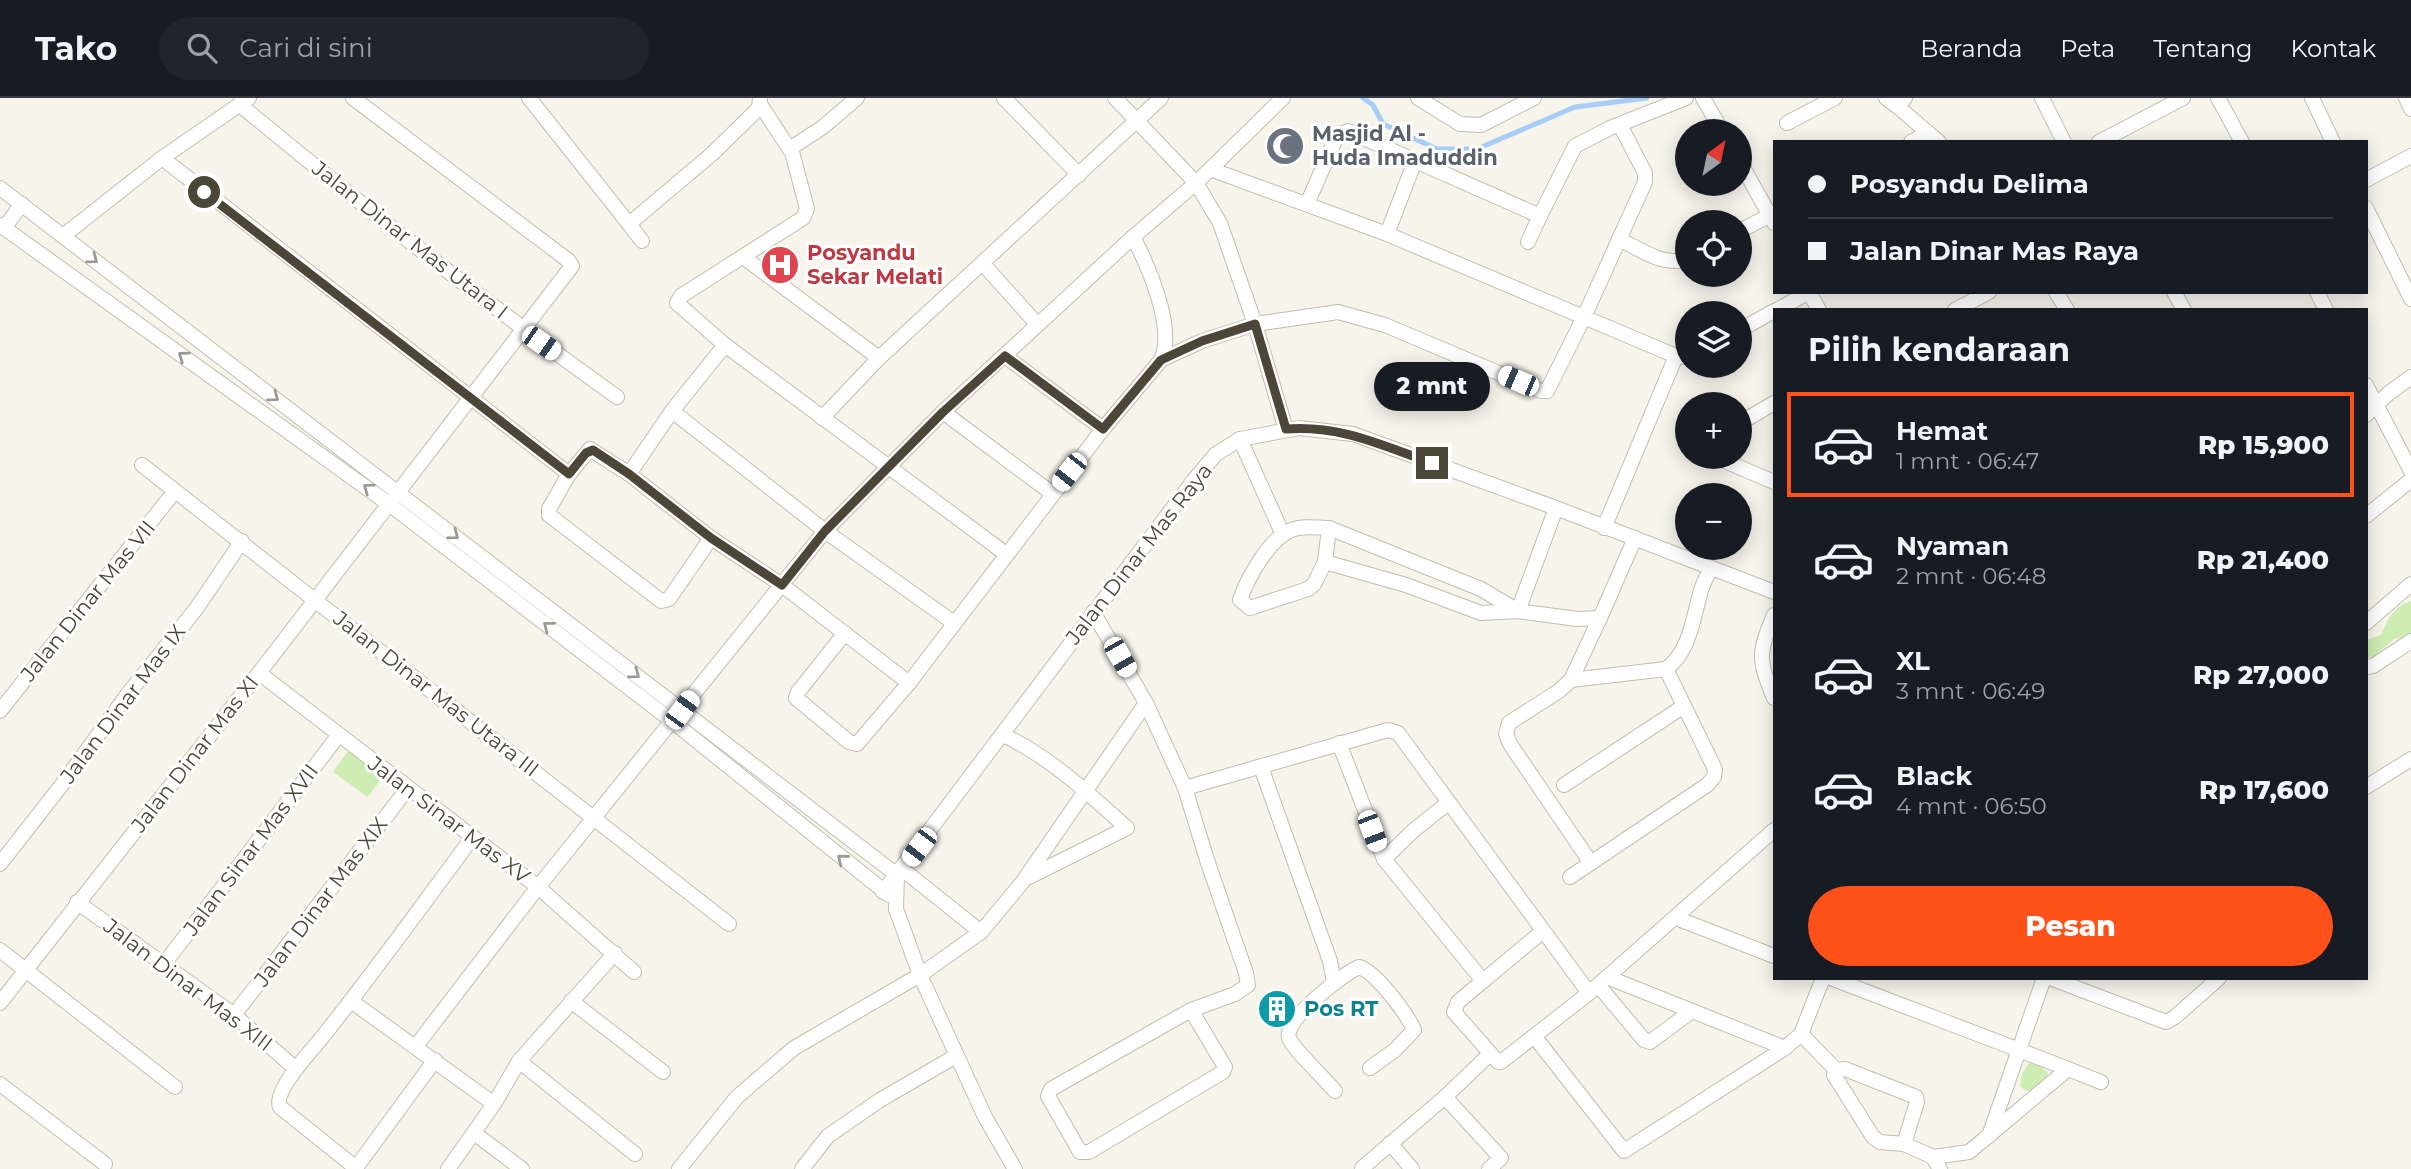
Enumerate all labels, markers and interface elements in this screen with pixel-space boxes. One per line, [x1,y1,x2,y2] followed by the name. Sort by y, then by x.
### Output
[159,17,649,80] search box
[35,28,117,68] text: Tako
[183,29,221,67] icon: search
[239,32,373,64] text: Cari di sini
[1920,34,2022,63] text: Beranda
[2060,34,2115,63] text: Peta
[2153,34,2252,63] text: Tentang
[2290,34,2376,63] text: Kontak
[1675,119,1752,196] north arrow
[1675,119,1752,560] map controls
[1312,121,1498,170] place label: Masjid Al - Huda Imaduddin
[1264,125,1306,167] mosque icon: Masjid Al - Huda Imaduddin
[307,155,513,324] street label: Jalan Dinar Mas Utara I
[1850,168,2089,200] text: Posyandu Delima
[188,176,220,208] route start
[1675,210,1752,287] button: locate
[1850,235,2139,267] text: Jalan Dinar Mas Raya
[807,240,943,289] place label: Posyandu Sekar Melati
[759,244,801,286] hospital icon: Posyandu Sekar Melati
[85,250,98,263] one-way arrow
[1675,301,1752,378] button: layers
[518,322,565,364] car
[1808,330,2070,369] text: Pilih kendaraan
[178,352,191,364] one-way arrow
[1374,362,1490,410] callout: 2 mnt
[1495,363,1542,399] car
[1397,372,1467,400] text: 2 mnt
[266,389,279,401] one-way arrow
[1675,392,1752,469] button: +
[1812,413,1875,476] icon: car
[1896,415,1988,447] text: Hemat
[2198,429,2329,461] text: Rp 15,900
[1416,447,1448,479] route end
[1896,447,2039,475] text: 1 mnt · 06:47
[1048,449,1091,495] car
[1060,458,1217,650] street label: Jalan Dinar Mas Raya
[1675,483,1752,560] button: −
[363,484,375,497] one-way arrow
[15,515,160,687] street label: Jalan Dinar Mas VII
[447,527,459,540] one-way arrow
[1812,528,1875,591] icon: car
[1896,530,2009,562] text: Nyaman
[2197,544,2329,576] text: Rp 21,400
[1896,562,2046,590] text: 2 mnt · 06:48
[328,605,544,782] street label: Jalan Dinar Mas Utara III
[54,619,191,789] street label: Jalan Dinar Mas IX
[544,622,556,635] one-way arrow
[1101,634,1140,680] car
[1812,643,1875,706] icon: car
[1896,645,1930,677] text: XL
[2193,659,2329,691] text: Rp 27,000
[627,665,640,678] one-way arrow
[125,670,264,838] street label: Jalan Dinar Mas XI
[1896,677,2045,705] text: 3 mnt · 06:49
[662,687,703,733] car
[363,750,535,889] street label: Jalan Sinar Mas XV
[1812,758,1875,821] icon: car
[177,759,323,941] street label: Jalan Sinar Mas XVII
[1896,760,1972,792] text: Black
[2199,774,2329,806] text: Rp 17,600
[1896,792,2047,820] text: 4 mnt · 06:50
[1355,808,1390,854] car
[248,812,393,992] street label: Jalan Dinar Mas XIX
[898,824,941,870] car
[838,854,850,867] one-way arrow
[1808,886,2333,966] button: Pesan
[98,912,278,1056] street label: Jalan Dinar Mas XIII
[1256,988,1298,1030] building icon: Pos RT
[1304,996,1378,1021] place label: Pos RT

